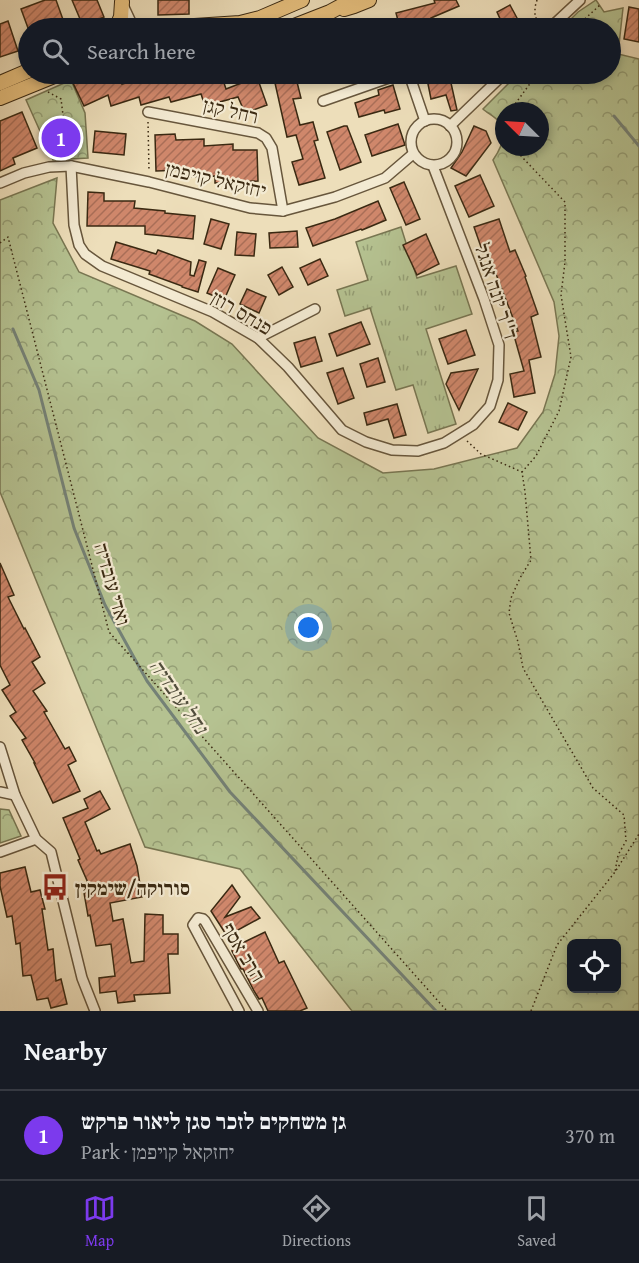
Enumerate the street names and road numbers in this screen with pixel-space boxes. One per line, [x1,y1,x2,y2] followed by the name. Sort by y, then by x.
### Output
[200,90,262,130] street label: רחל קגן
[163,153,269,205] street label: יחזקאל קויפמן
[468,239,526,343] street label: ד''ר יונה אנגל
[206,282,278,342] street label: פנחס רוזן
[87,539,139,629] street label: ואדי עובדיה
[215,917,273,987] street label: הרב אסף

